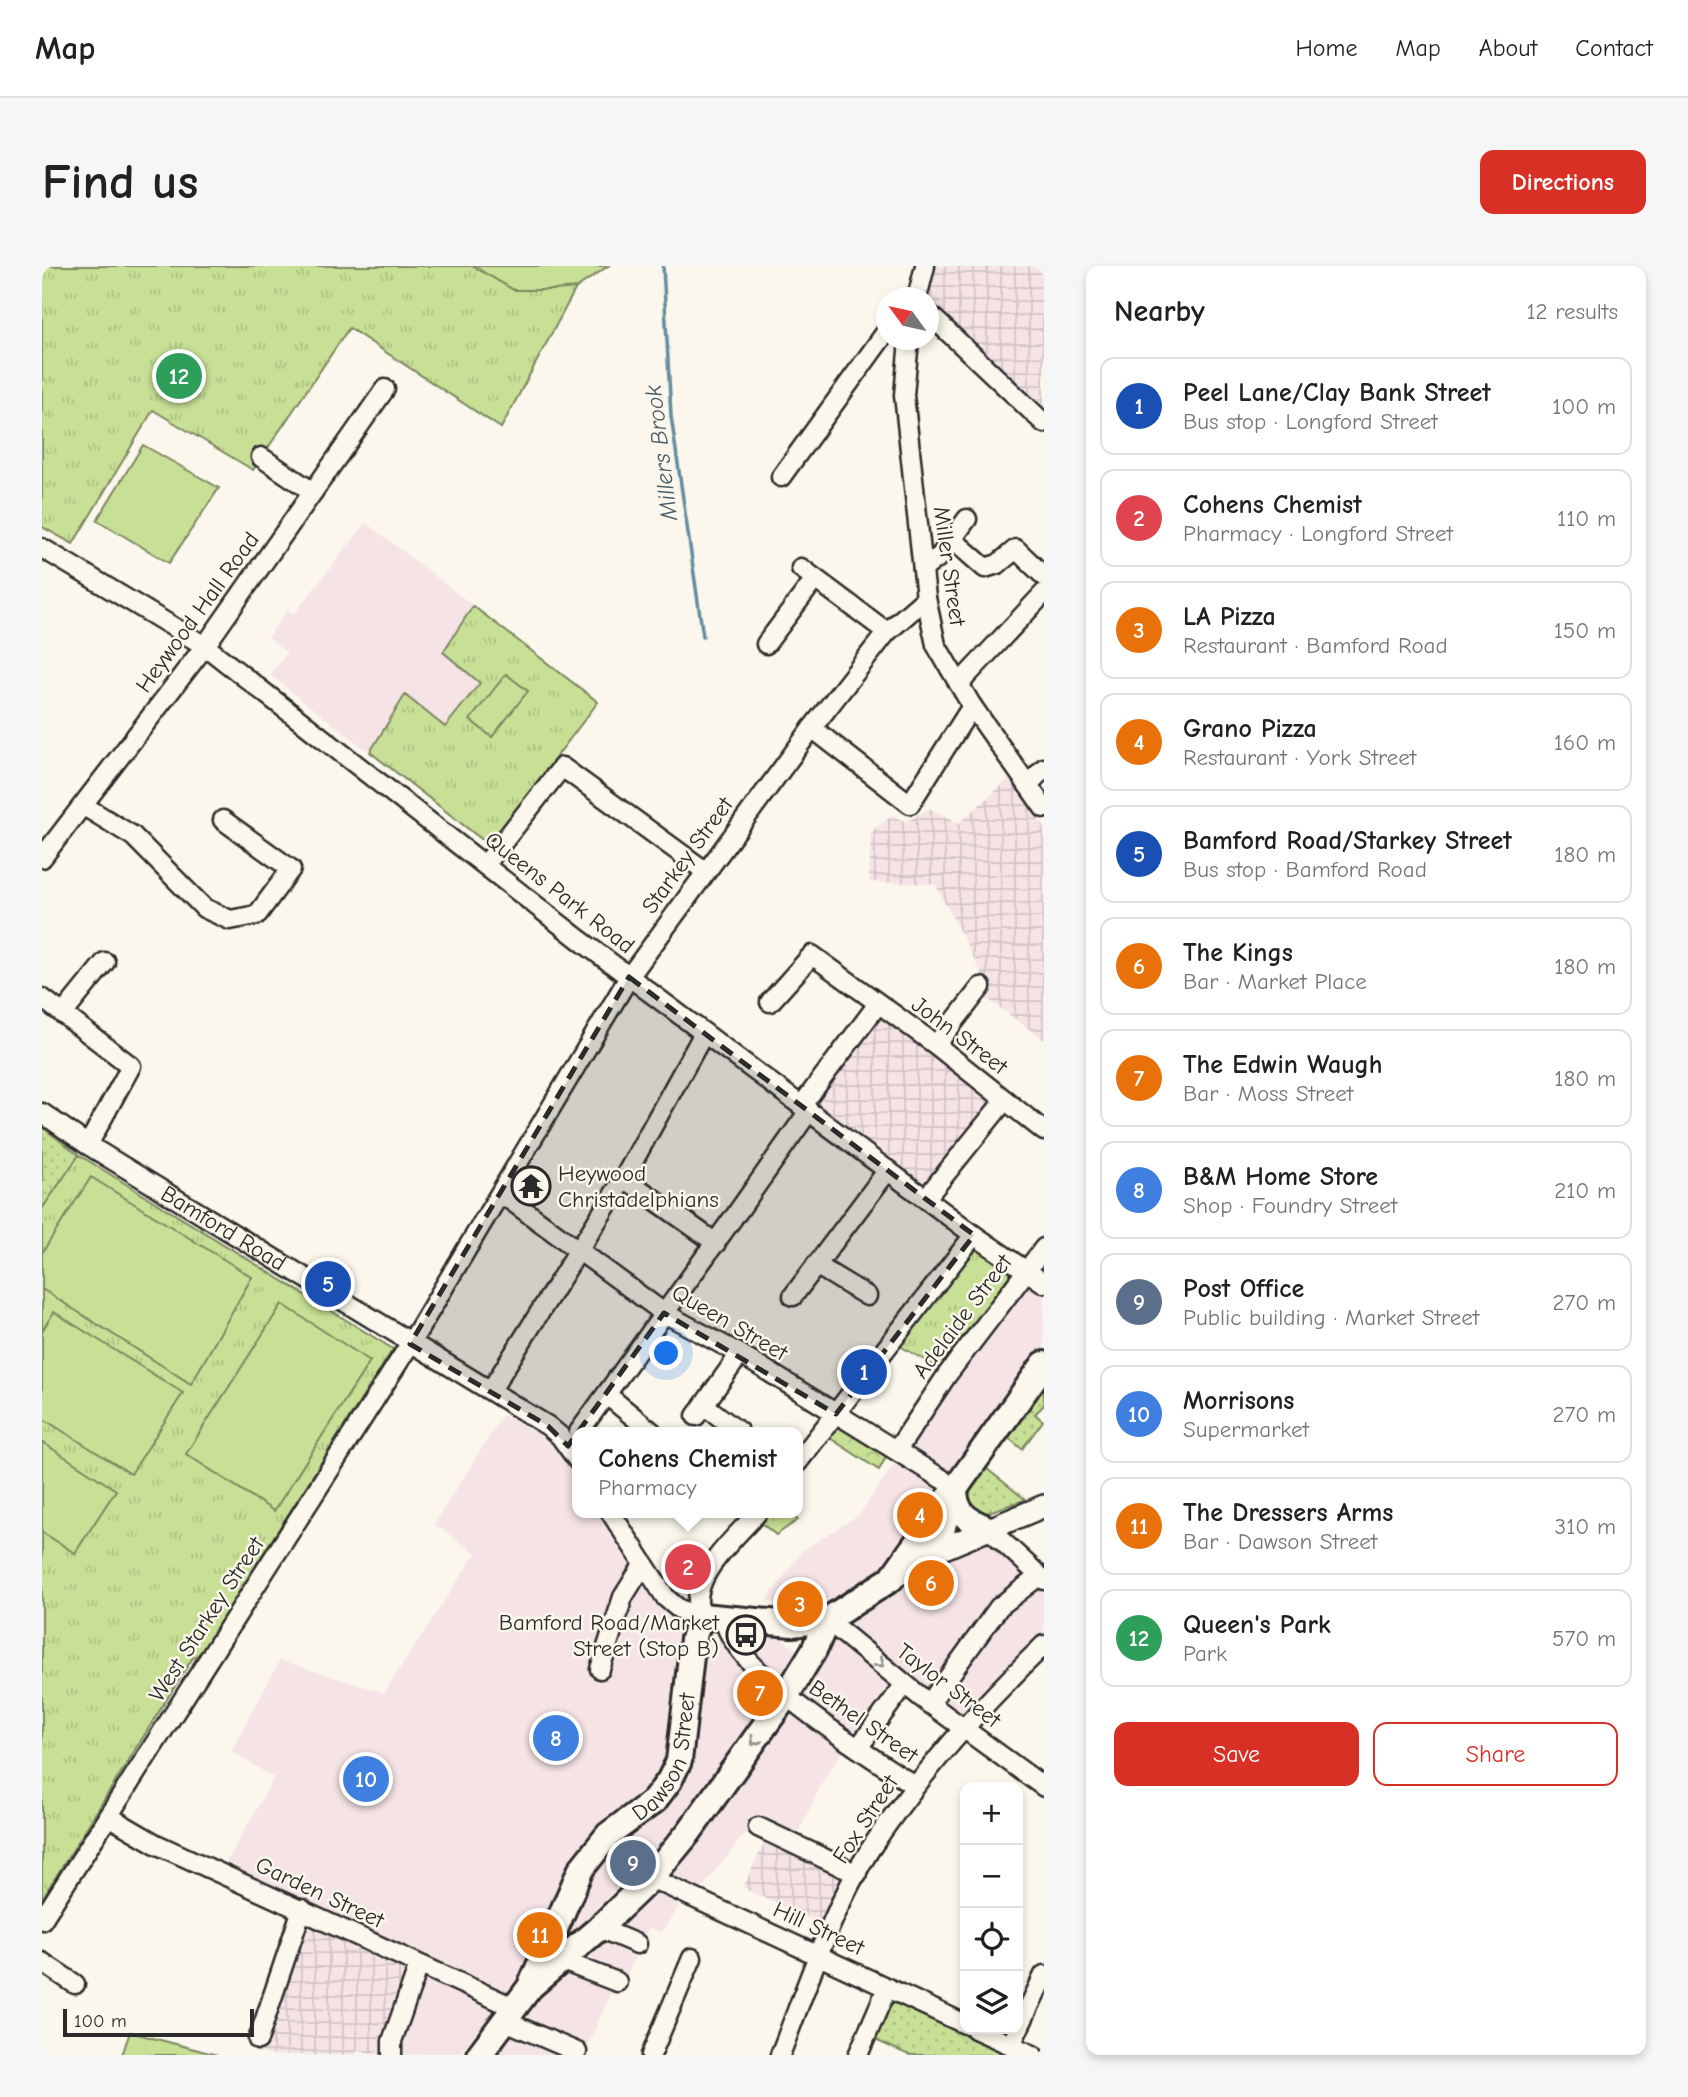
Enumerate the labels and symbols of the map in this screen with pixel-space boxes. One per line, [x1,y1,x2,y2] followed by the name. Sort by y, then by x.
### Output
[876,287,939,350] north arrow
[156,350,202,402] pin: 12
[639,383,683,523] water label: Millers Brook
[928,505,971,629] street label: Miller Street
[130,527,265,698] street label: Heywood Hall Road
[636,791,740,919] street label: Starkey Street
[479,826,640,959] street label: Queens Park Road
[906,991,1014,1081] street label: John Street
[558,1160,719,1213] place label: Heywood Christadelphians
[510,1165,552,1207] temple icon: Heywood Christadelphians
[156,1180,291,1277] street label: Bamford Road
[907,1248,1019,1384] street label: Adelaide Street
[305,1258,351,1310] pin: 5
[667,1278,794,1367] street label: Queen Street
[649,1336,683,1370] your location
[841,1346,887,1398] pin: 1
[897,1489,943,1541] pin: 4
[143,1531,271,1707] street label: West Starkey Street
[665,1541,711,1593] pin: 2
[908,1557,954,1609] pin: 6
[777,1578,823,1630] pin: 3
[499,1609,720,1662] place label: Bamford Road/Market Street (Stop B)
[725,1614,767,1656] bus stop icon: Bamford Road/Market Street (Stop B)
[891,1637,1007,1734] street label: Taylor Street
[871,1655,884,1667] one-way arrow
[737,1667,783,1719] pin: 7
[804,1674,924,1770] street label: Bethel Street
[627,1690,701,1827] street label: Dawson Street
[533,1712,579,1764] pin: 8
[751,1733,763,1746] one-way arrow
[343,1753,389,1805] pin: 10
[827,1769,905,1868] street label: Fox Street
[610,1837,656,1889] pin: 9
[251,1851,390,1935] street label: Garden Street
[769,1896,870,1962] street label: Hill Street
[517,1909,563,1961] pin: 11
[63,2006,254,2038] scale bar

